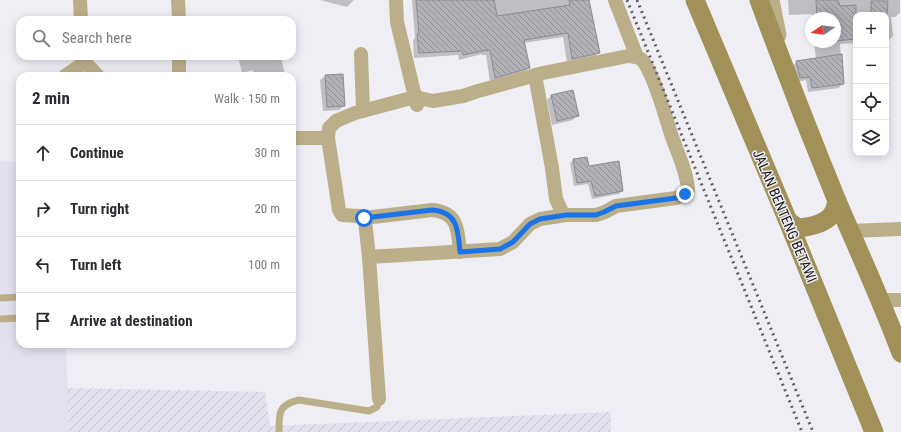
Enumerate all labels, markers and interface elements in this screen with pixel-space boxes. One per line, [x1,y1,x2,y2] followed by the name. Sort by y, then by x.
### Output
[805,12,841,48] north arrow
[853,12,889,156] map controls
[853,12,889,48] button: +
[16,16,296,60] search box
[30,27,52,49] icon: search
[62,29,132,47] text: Search here
[853,48,889,84] button: −
[853,84,889,120] button: locate
[32,88,70,108] text: 2 min
[214,91,280,106] text: Walk · 150 m
[853,120,889,156] button: layers
[32,142,54,164] icon: ahead
[70,144,124,162] text: Continue
[254,145,280,160] text: 30 m
[750,147,820,285] street label: JALAN BENTENG BETAWI
[676,185,694,203] route end
[32,198,54,220] icon: right
[70,200,129,218] text: Turn right
[254,201,280,216] text: 20 m
[355,209,373,227] route start
[32,254,54,276] icon: left
[70,256,121,274] text: Turn left
[248,257,280,272] text: 100 m
[32,310,54,332] icon: arrive
[70,312,193,330] text: Arrive at destination

